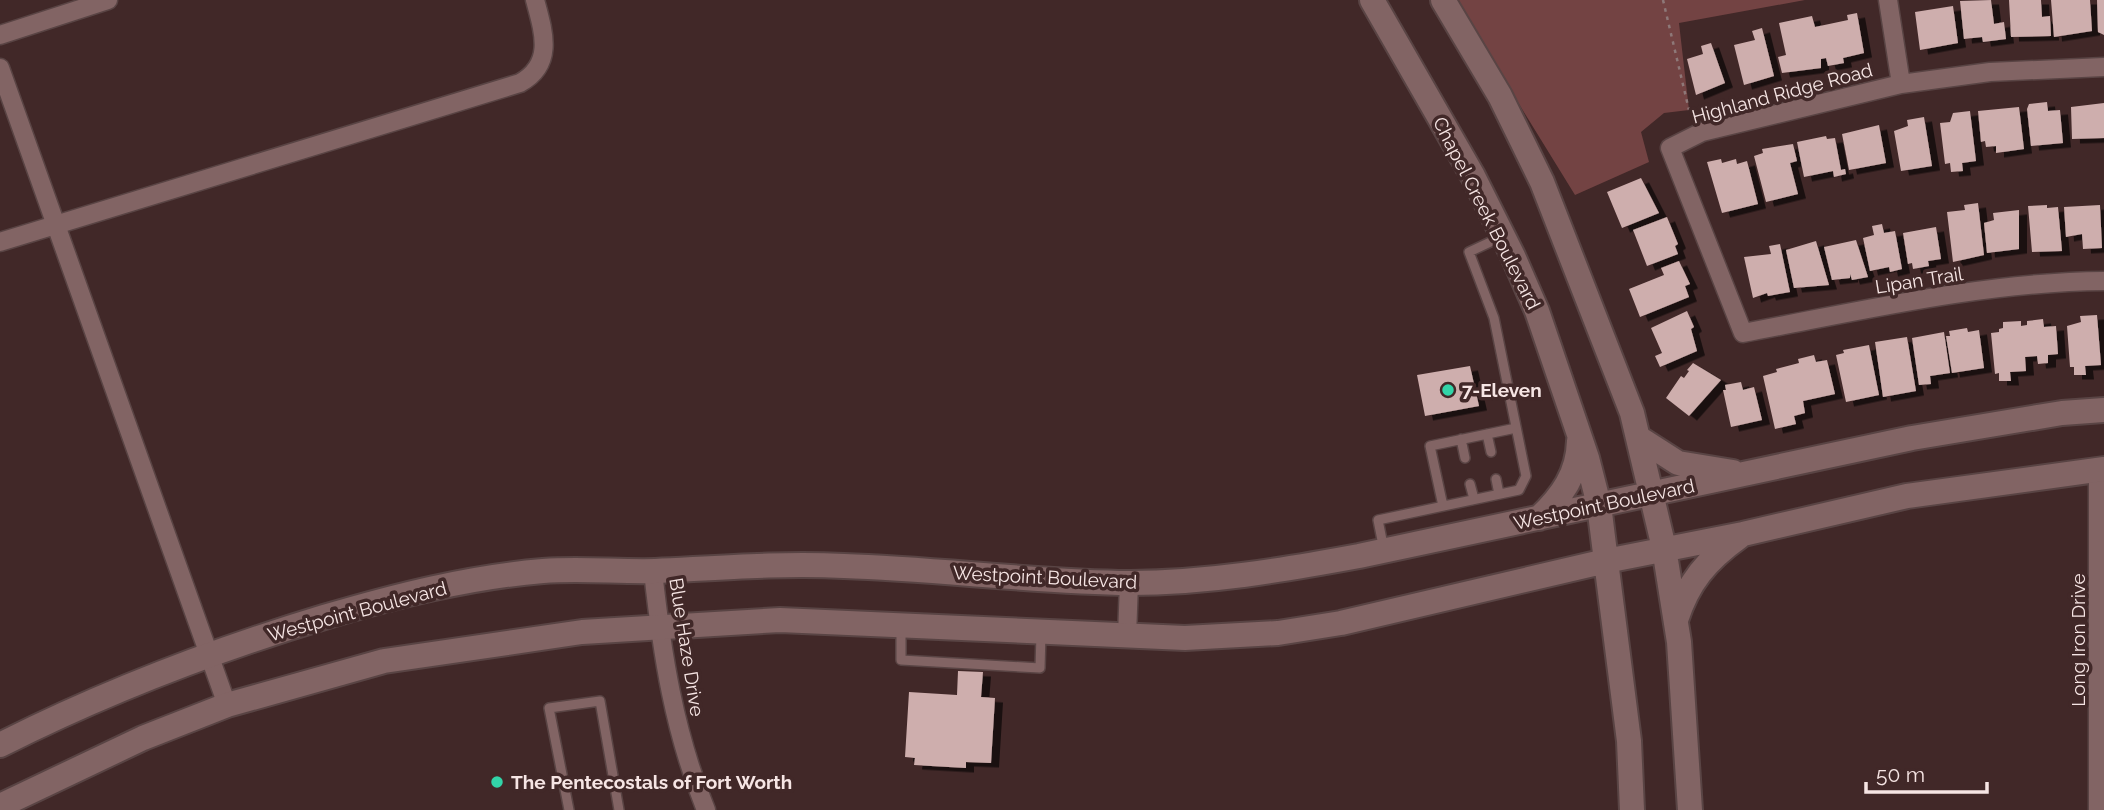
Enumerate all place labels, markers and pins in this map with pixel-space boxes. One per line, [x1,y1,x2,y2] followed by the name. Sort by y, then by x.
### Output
[1462,379,1542,401] place label: 7-Eleven
[1440,382,1456,398] marker: 7-Eleven
[511,771,792,793] place label: The Pentecostals of Fort Worth
[489,774,505,790] marker: The Pentecostals of Fort Worth

